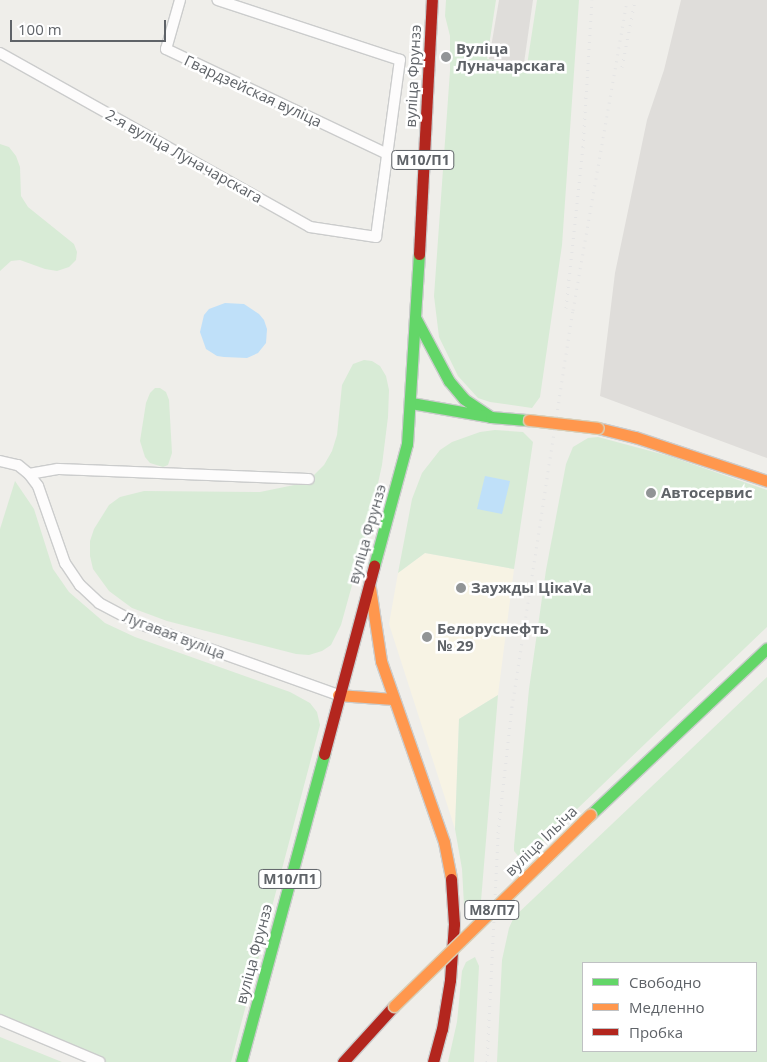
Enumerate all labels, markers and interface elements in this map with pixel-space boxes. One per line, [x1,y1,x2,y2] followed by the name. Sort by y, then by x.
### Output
[12,10,169,42] scale bar
[18,19,62,39] text: 100 m
[401,24,425,128] street label: вуліца Фрунзэ
[456,39,565,74] place label: Вуліца Луначарскага
[181,51,325,131] street label: Гвардзейская вуліца
[440,51,452,63] marker: Вуліца Луначарскага
[103,105,265,207] street label: 2-я вуліца Луначарскага
[390,148,456,172] road number: М10/П1
[344,482,390,586] street label: вуліца Фрунзэ
[661,484,752,502] place label: Автосервис
[645,487,657,499] marker: Автосервис
[471,579,591,597] place label: Заужды ЦікаVа
[455,582,467,594] marker: Заужды ЦікаVа
[120,607,228,663] street label: Лугавая вуліца
[437,619,549,654] place label: Белоруснефть № 29
[421,631,433,643] marker: Белоруснефть № 29
[501,802,581,880] street label: вуліца Ільіча
[258,868,322,891] road number: М10/П1
[463,898,521,922] road number: М8/П7
[232,902,276,1006] street label: вуліца Фрунзэ
[582,962,757,1052] legend
[629,972,701,992] text: Свободно
[629,997,705,1017] text: Медленно
[629,1022,683,1042] text: Пробка

